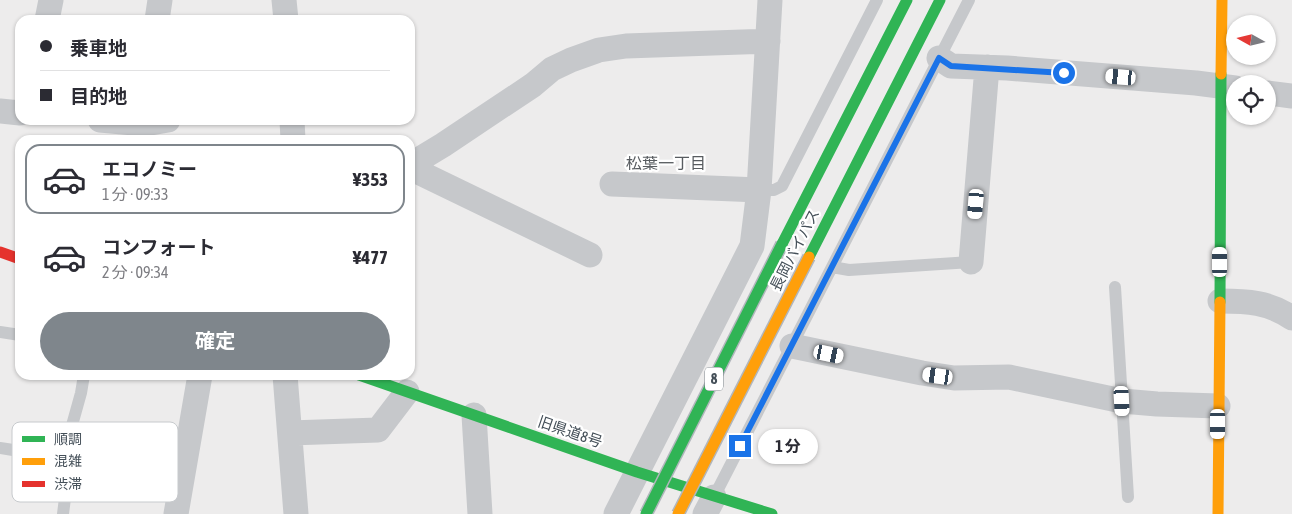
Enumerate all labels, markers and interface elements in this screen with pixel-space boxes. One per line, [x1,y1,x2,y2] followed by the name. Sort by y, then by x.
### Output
[1226,15,1276,65] north arrow
[1226,15,1276,125] map controls
[70,37,127,59] text: 乗車地
[1053,62,1075,84] route start
[1105,68,1136,86] car
[1226,75,1276,125] button: locate
[70,85,127,107] text: 目的地
[626,154,706,172] district label: 松葉一丁目
[42,157,87,202] icon: car
[102,158,197,180] text: エコノミー
[353,168,388,190] text: ¥353
[102,185,168,203] text: 1 分 · 09:33
[967,188,984,220] car
[767,206,822,294] street label: 長岡バイパス
[42,235,87,280] icon: car
[102,236,215,258] text: コンフォート
[353,246,388,268] text: ¥477
[1212,247,1227,277] car
[102,263,168,281] text: 2 分 · 09:34
[40,312,390,370] button: 確定
[812,344,845,364] car
[922,366,953,386] car
[705,368,723,390] road number: 8
[1113,386,1130,416] car
[1210,409,1225,439] car
[536,413,605,450] street label: 旧県道8号
[12,422,178,502] legend
[758,428,818,464] callout: 1 分
[54,431,82,447] text: 順調
[729,435,751,457] route end
[775,437,801,455] text: 1 分
[54,453,82,469] text: 混雑
[54,476,82,492] text: 渋滞

